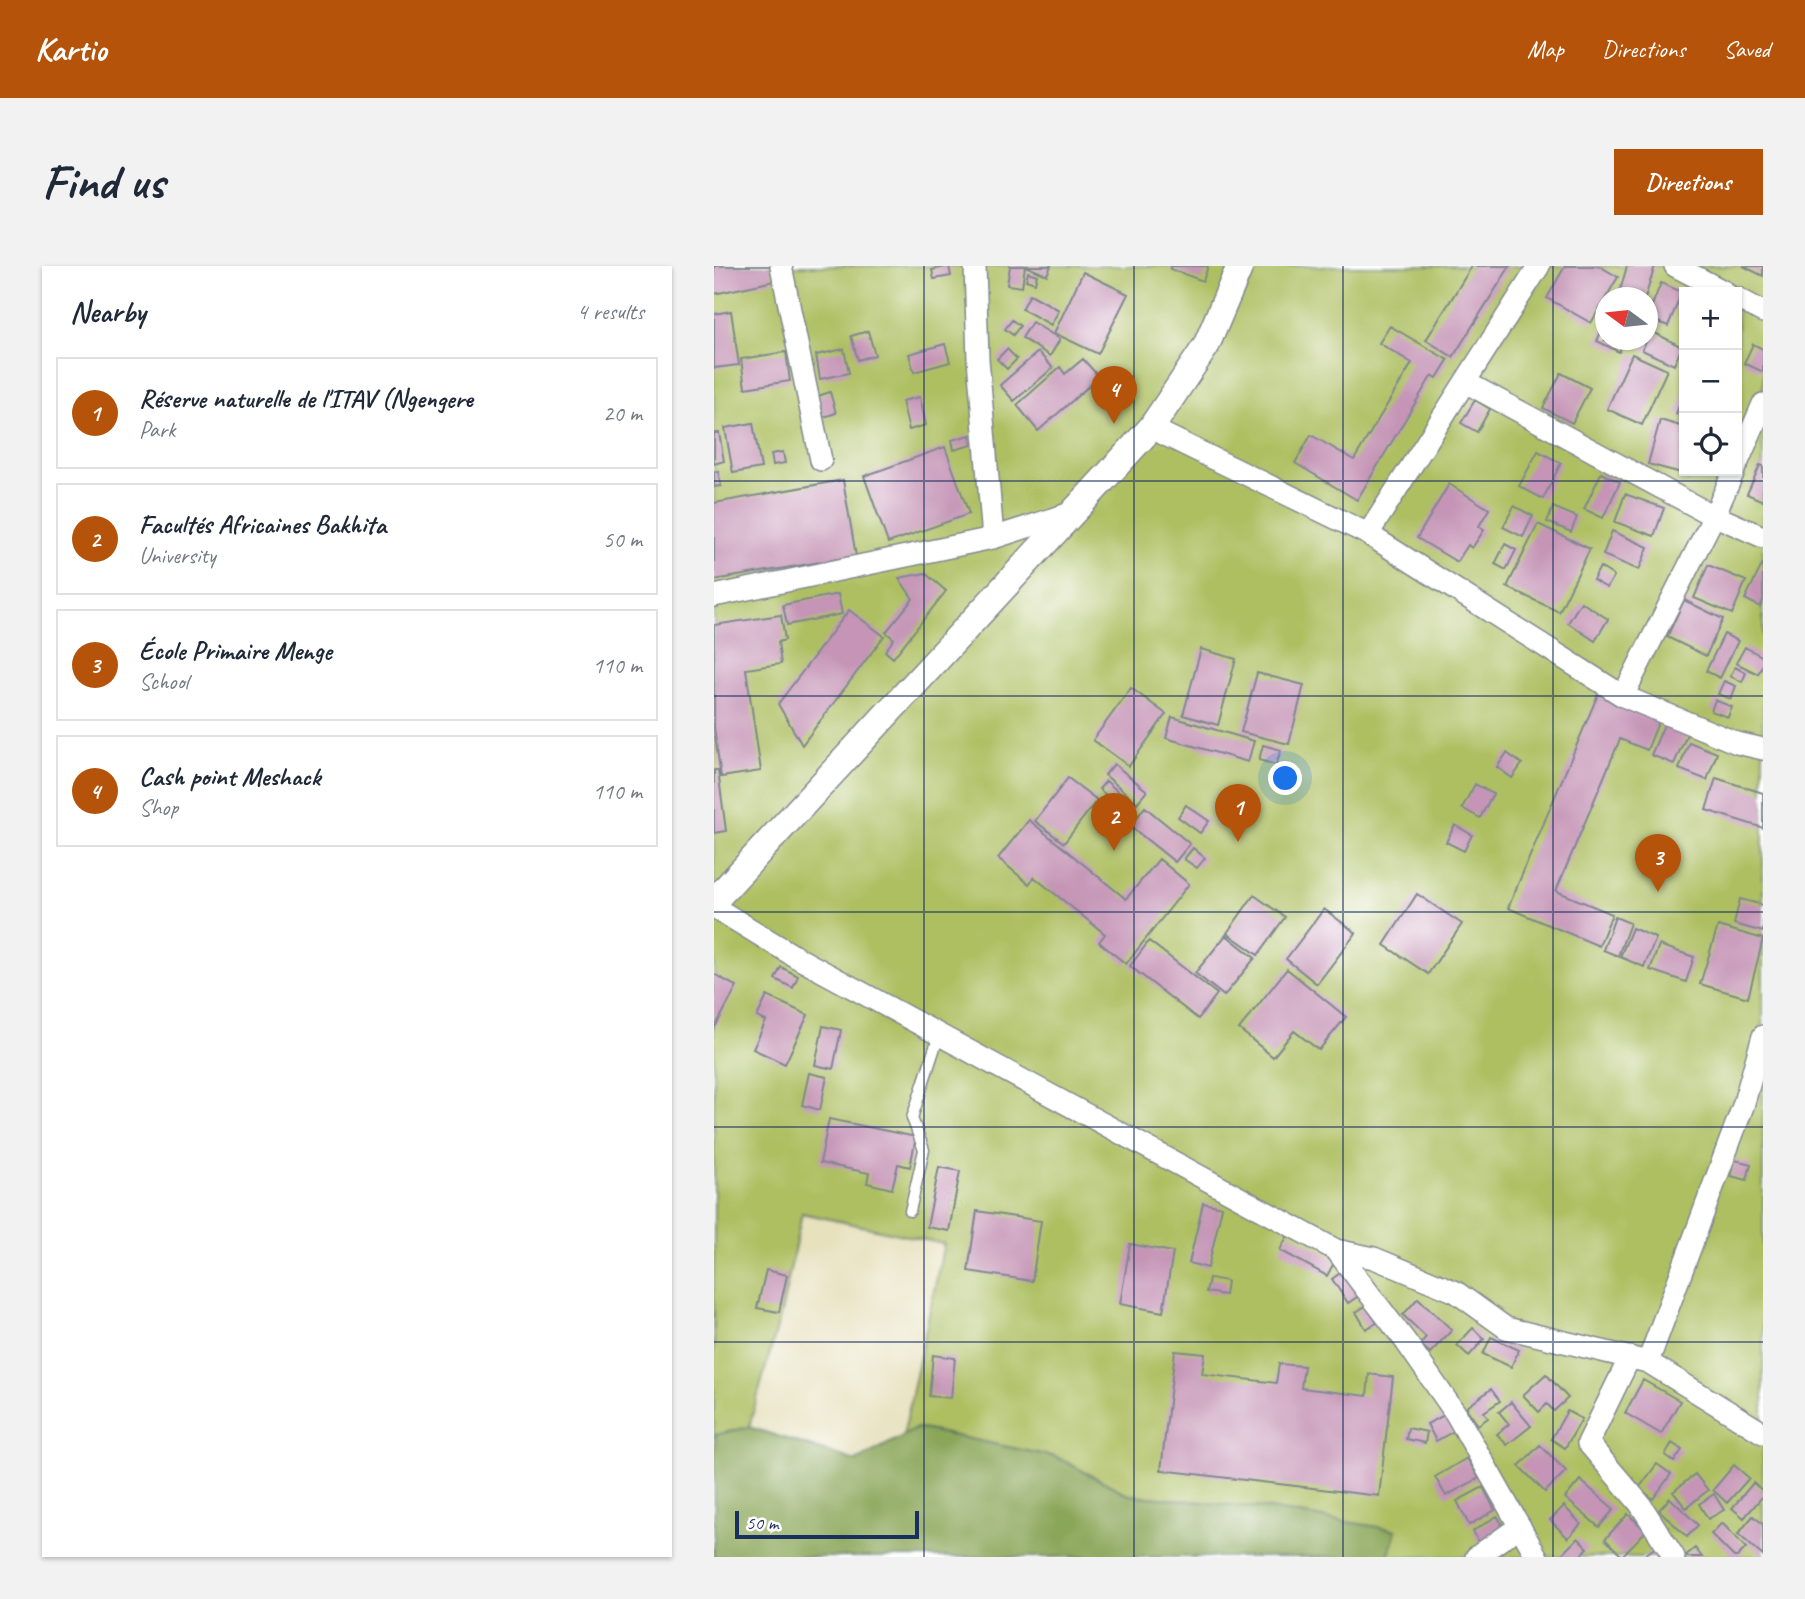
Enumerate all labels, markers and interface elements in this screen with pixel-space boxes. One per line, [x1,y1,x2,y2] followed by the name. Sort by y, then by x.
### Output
[35,28,106,70] text: Kartio
[1527,34,1564,64] text: Map
[1602,34,1685,64] text: Directions
[1723,34,1770,64] text: Saved
[1614,149,1763,215] button: Directions
[42,151,164,213] text: Find us
[1595,287,1658,350] north arrow
[1679,287,1742,476] map controls
[1679,287,1742,350] button: +
[70,293,146,331] text: Nearby
[577,297,644,326] text: 4 results
[1679,350,1742,413] button: −
[1091,366,1137,424] pin: 4
[139,382,473,415] text: Réserve naturelle de l'ITAV (Ngengere
[90,399,100,428] text: 1
[603,399,642,428] text: 20 m
[1679,413,1742,476] button: locate
[139,415,175,444] text: Park
[139,508,386,541] text: Facultés Africaines Bakhita
[90,525,100,554] text: 2
[603,525,642,554] text: 50 m
[139,541,216,570] text: University
[139,634,332,667] text: École Primaire Menge
[90,651,100,680] text: 3
[593,651,642,680] text: 110 m
[139,667,188,696] text: School
[139,760,320,793] text: Cash point Meshack
[1268,761,1302,795] your location
[90,777,100,806] text: 4
[593,777,642,806] text: 110 m
[1215,784,1261,842] pin: 1
[139,793,178,822] text: Shop
[1091,793,1137,851] pin: 2
[1635,834,1681,892] pin: 3
[735,1508,919,1540] scale bar
[746,1511,778,1535] text: 50 m

